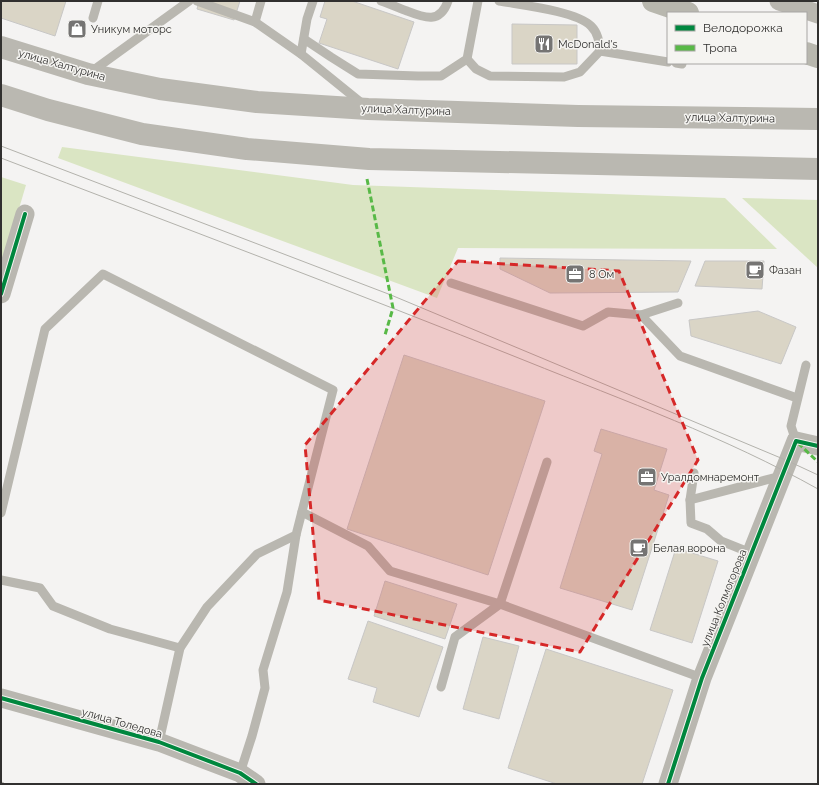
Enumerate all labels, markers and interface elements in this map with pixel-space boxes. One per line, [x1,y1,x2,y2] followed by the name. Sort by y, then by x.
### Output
[667,12,807,64] legend
[66,18,88,40] shop icon: Уникум моторс
[703,21,783,35] text: Велодорожка
[91,23,172,36] place label: Уникум моторс
[533,33,555,55] restaurant icon: McDonald's
[558,38,618,51] place label: McDonald's
[703,41,737,55] text: Тропа
[17,46,107,84] street label: улица Халтурина
[361,102,451,118] street label: улица Халтурина
[685,111,775,125] street label: улица Халтурина
[744,259,766,281] cafe icon: Фазан
[564,263,586,285] office icon: 8 Ом
[769,264,801,277] place label: Фазан
[589,268,614,281] place label: 8 Ом
[636,466,658,488] office icon: Уралдомнаремонт
[661,471,760,484] place label: Уралдомнаремонт
[628,537,650,559] cafe icon: Белая ворона
[653,542,726,555] place label: Белая ворона
[699,547,749,649] street label: улица Колмогорова
[80,705,164,741] street label: улица Толедова

